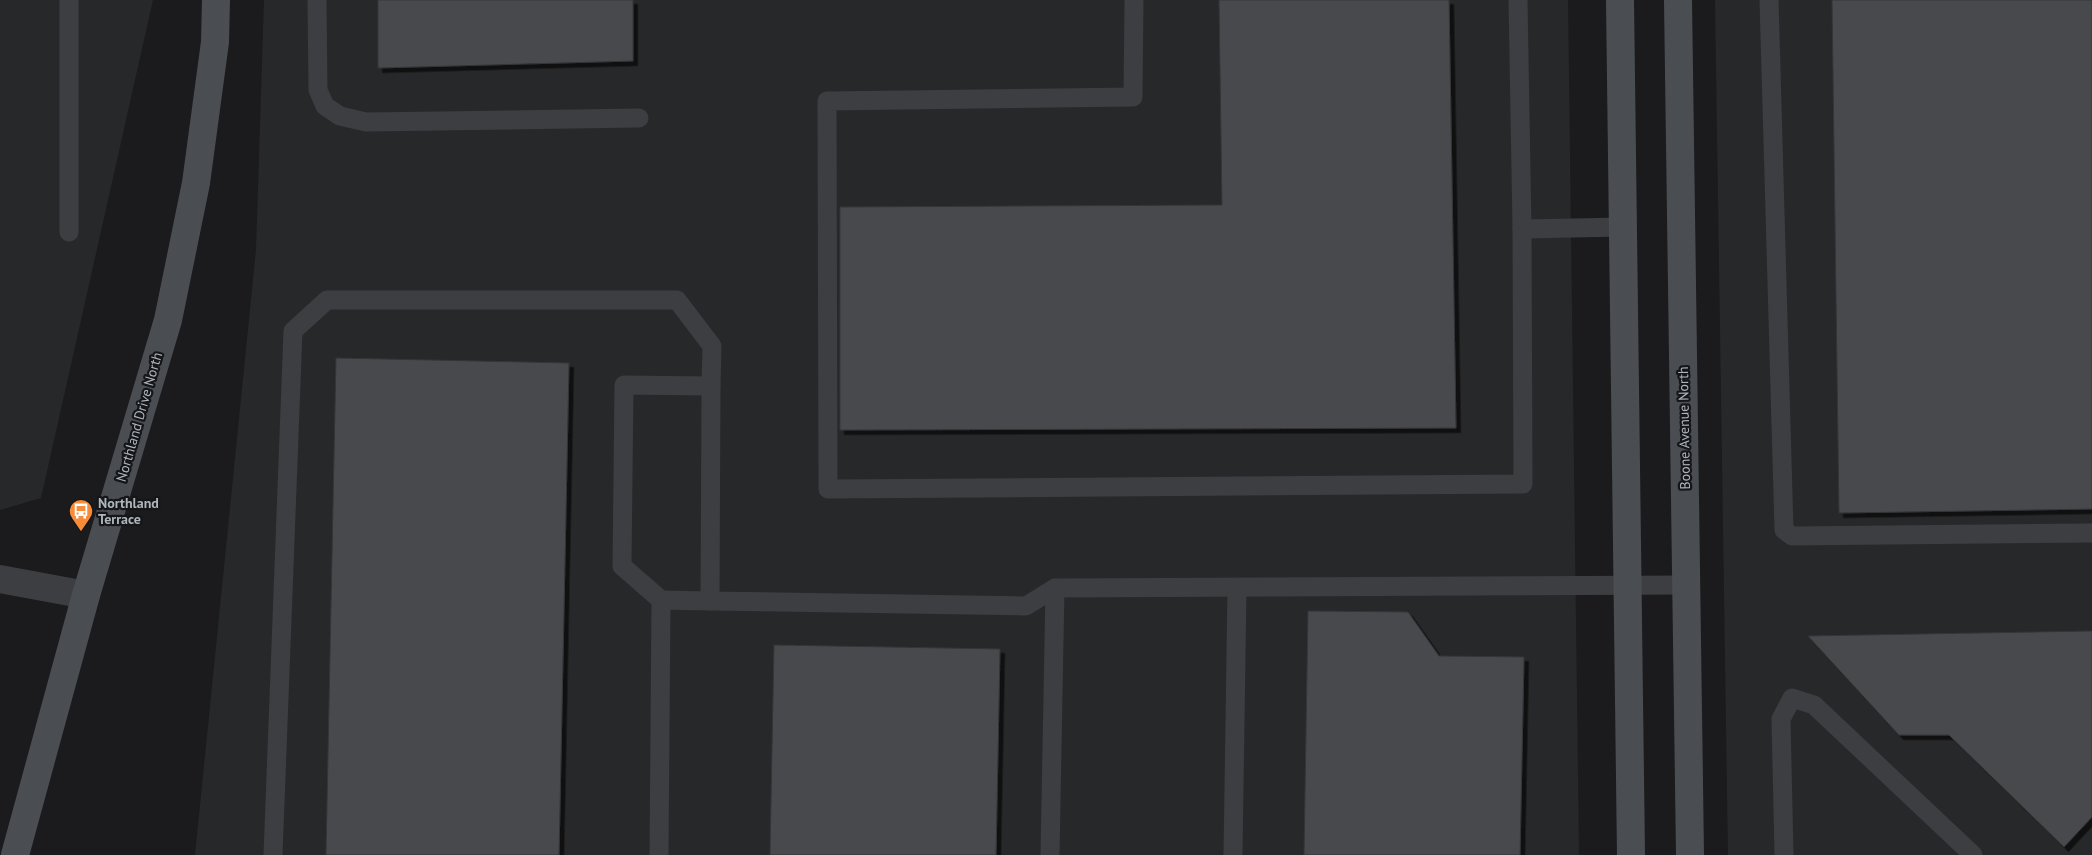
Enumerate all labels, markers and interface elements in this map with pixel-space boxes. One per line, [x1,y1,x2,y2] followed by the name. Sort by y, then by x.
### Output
[112,350,166,484] street label: Northland Drive North
[1674,366,1694,490] street label: Boone Avenue North
[98,494,159,528] place label: Northland Terrace
[68,498,94,532] bus stop icon: Northland Terrace

